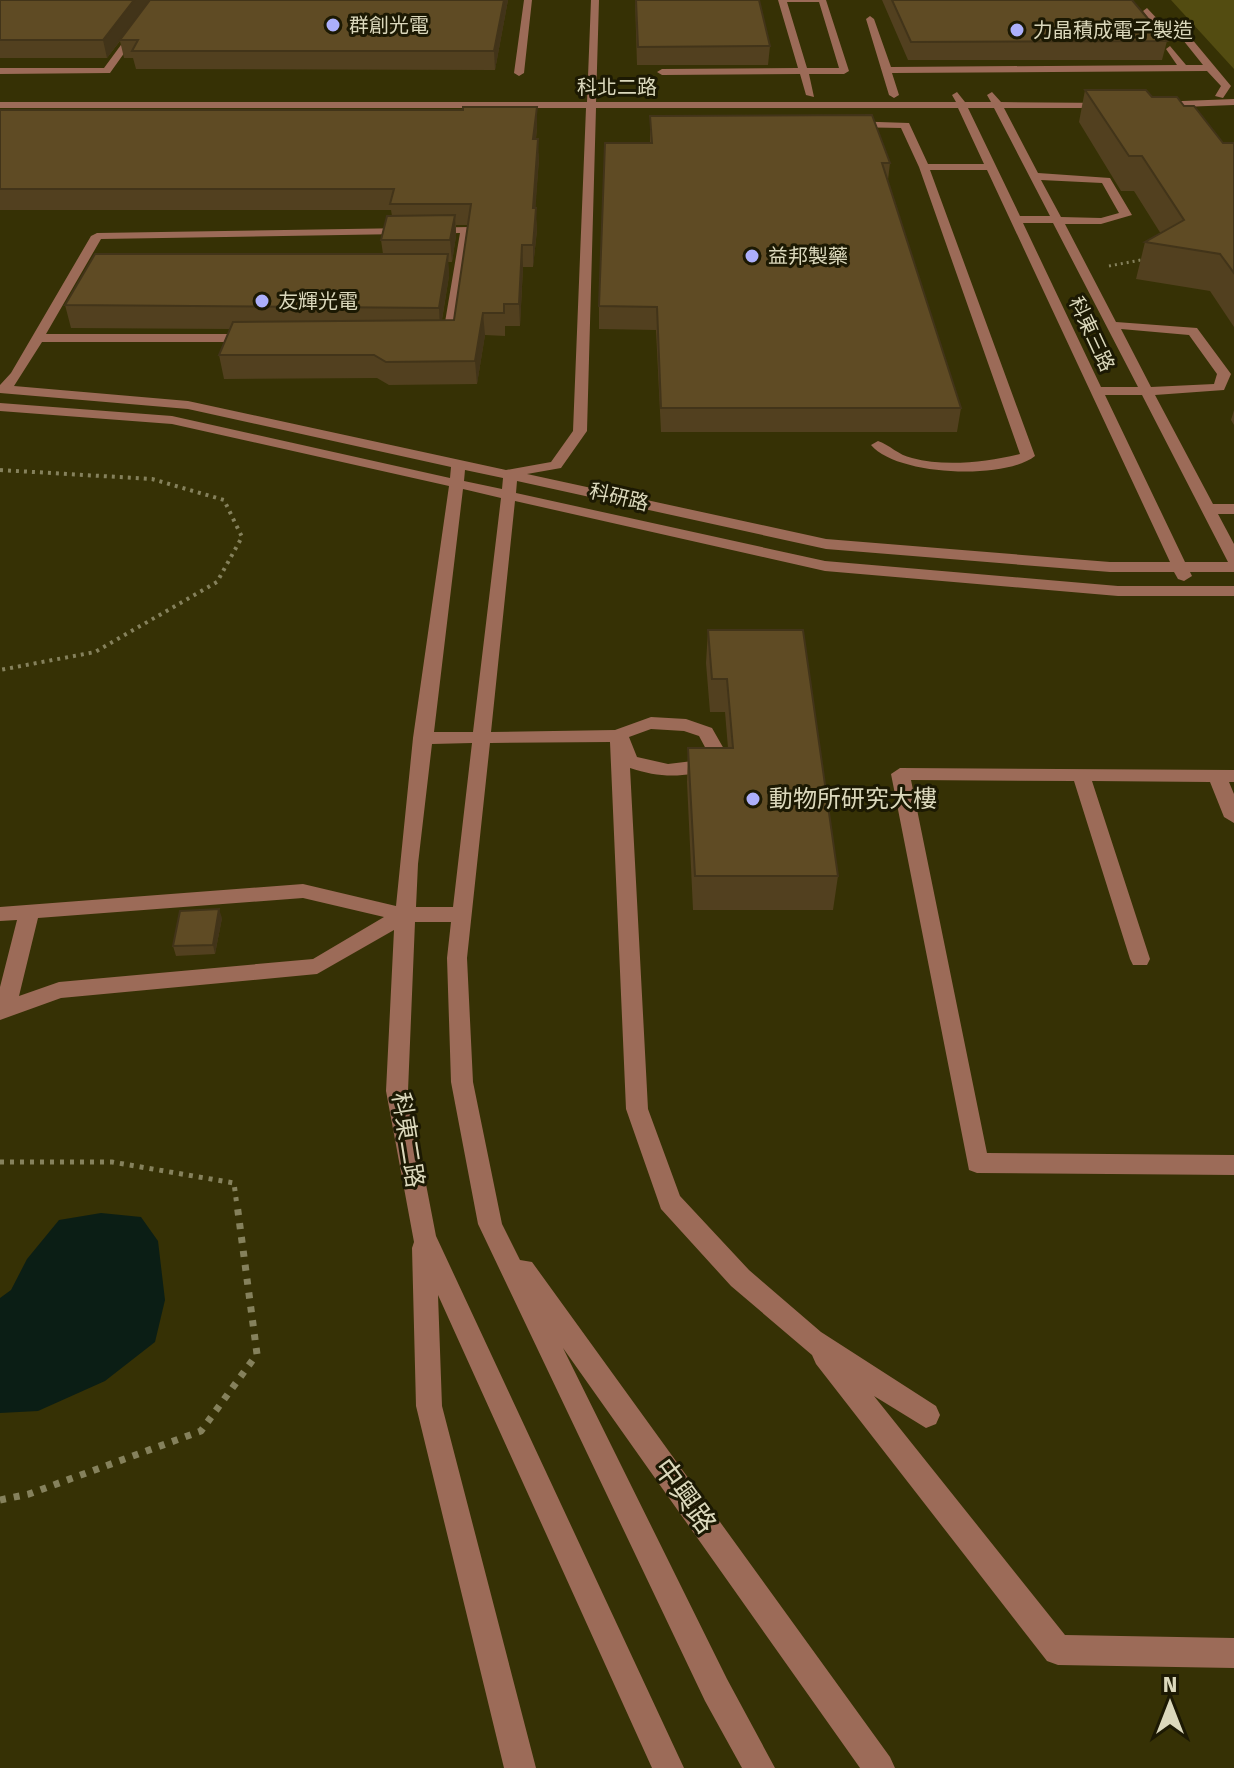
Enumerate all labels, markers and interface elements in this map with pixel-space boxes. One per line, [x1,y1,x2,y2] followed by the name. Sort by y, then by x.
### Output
[349,13,429,37] place label: 群創光電
[324,16,342,34] marker: 群創光電
[1033,18,1193,42] place label: 力晶積成電子製造
[1008,21,1026,39] marker: 力晶積成電子製造
[577,75,657,99] street label: 科北二路
[768,244,848,268] place label: 益邦製藥
[743,247,761,265] marker: 益邦製藥
[278,289,358,313] place label: 友輝光電
[253,292,271,310] marker: 友輝光電
[1064,293,1120,375] street label: 科東三路
[587,479,651,515] street label: 科研路
[769,785,937,813] place label: 動物所研究大樓
[744,790,762,808] marker: 動物所研究大樓
[387,1090,429,1190] street label: 科東二路
[647,1452,723,1540] street label: 中興路
[1130,1664,1210,1744] north arrow
[1163,1671,1177,1698] text: N

